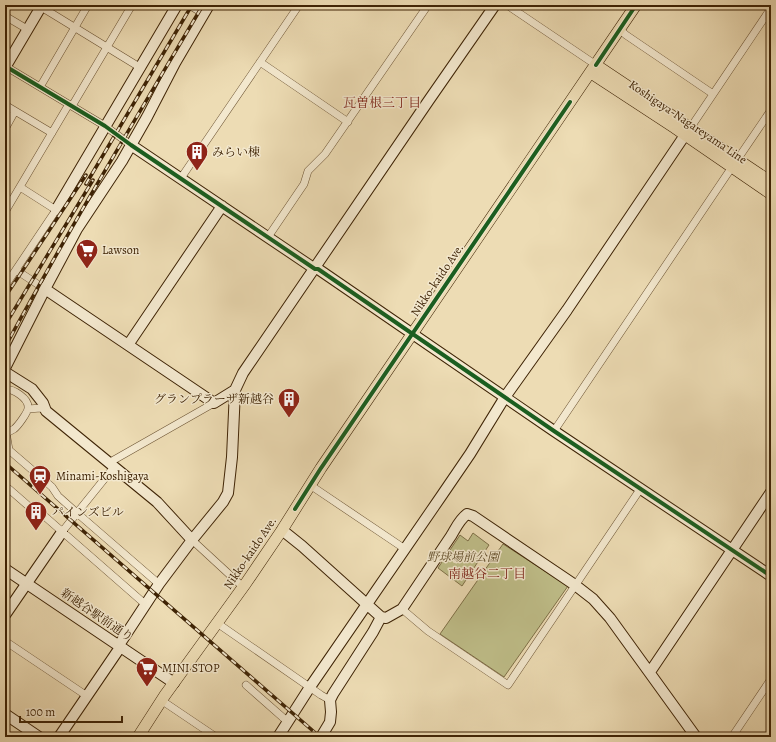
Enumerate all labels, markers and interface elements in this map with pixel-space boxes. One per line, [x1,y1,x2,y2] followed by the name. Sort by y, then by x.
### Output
[626,76,750,168] street label: Koshigaya-Nagareyama Line
[343,94,421,111] district label: 瓦曽根三丁目
[184,139,210,172] building icon: みらい棟
[212,144,260,160] place label: みらい棟
[74,237,100,270] supermarket icon: Lawson
[407,241,467,319] street label: Nikko-kaido Ave.
[102,242,140,258] place label: Lawson
[276,386,302,419] building icon: グランプラーザ新越谷
[154,391,274,407] place label: グランプラーザ新越谷
[27,463,53,496] station icon: Minami-Koshigaya
[56,468,149,484] place label: Minami-Koshigaya
[23,499,49,532] building icon: パインズビル
[52,504,124,520] place label: パインズビル
[220,514,280,592] street label: Nikko-kaido Ave.
[427,549,501,565] park label: 野球場前公園
[448,565,526,582] district label: 南越谷二丁目
[58,585,136,645] street label: 新越谷駅前通り
[134,655,160,688] supermarket icon: MINI STOP
[162,660,220,676] place label: MINI STOP
[20,698,122,724] scale bar
[26,704,55,720] text: 100 m

